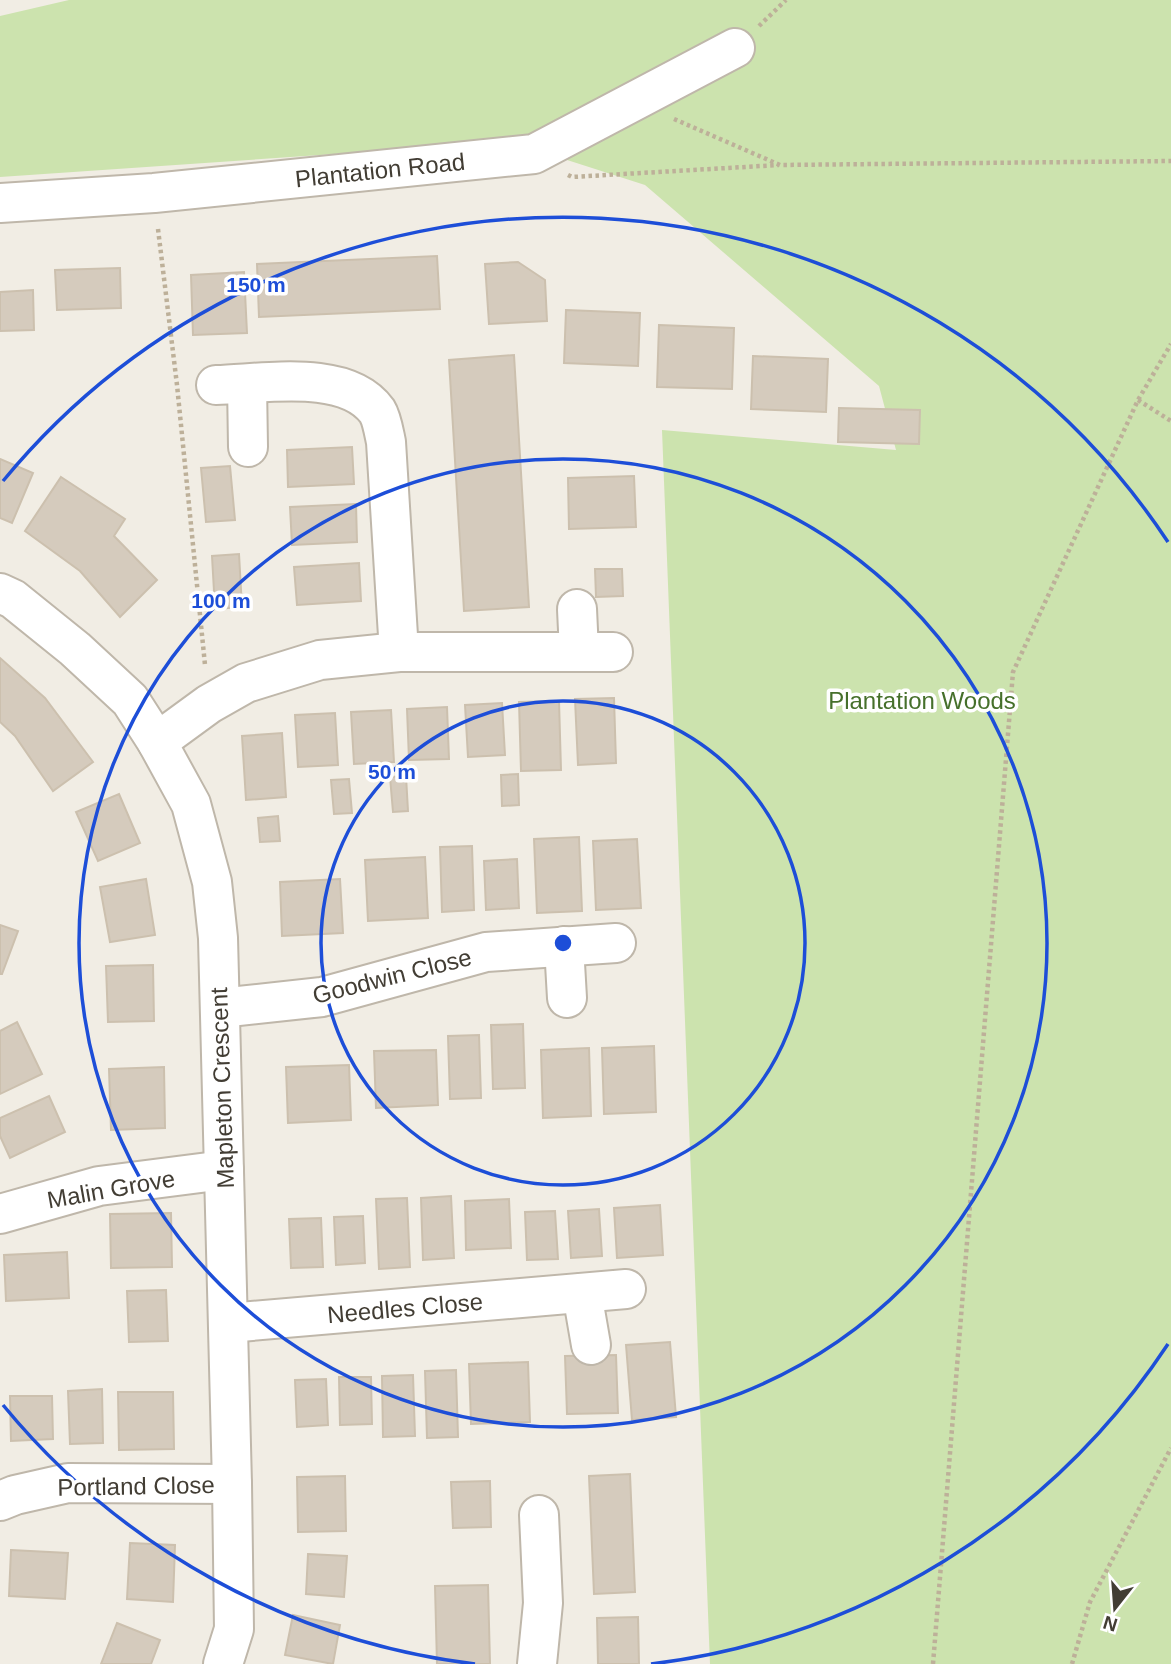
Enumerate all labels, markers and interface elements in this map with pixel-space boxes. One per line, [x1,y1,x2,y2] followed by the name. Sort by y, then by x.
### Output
[294,148,466,192] street label: Plantation Road
[226,273,286,296] text: 150 m
[191,589,251,612] text: 100 m
[828,687,1016,714] park label: Plantation Woods
[368,760,416,783] text: 50 m
[551,931,575,955] centre of rings
[310,943,474,1009] street label: Goodwin Close
[205,987,239,1189] street label: Mapleton Crescent
[45,1164,177,1214] street label: Malin Grove
[326,1288,484,1328] street label: Needles Close
[57,1471,215,1501] street label: Portland Close
[1080,1573,1150,1643] north arrow
[1101,1612,1120,1636] text: N

